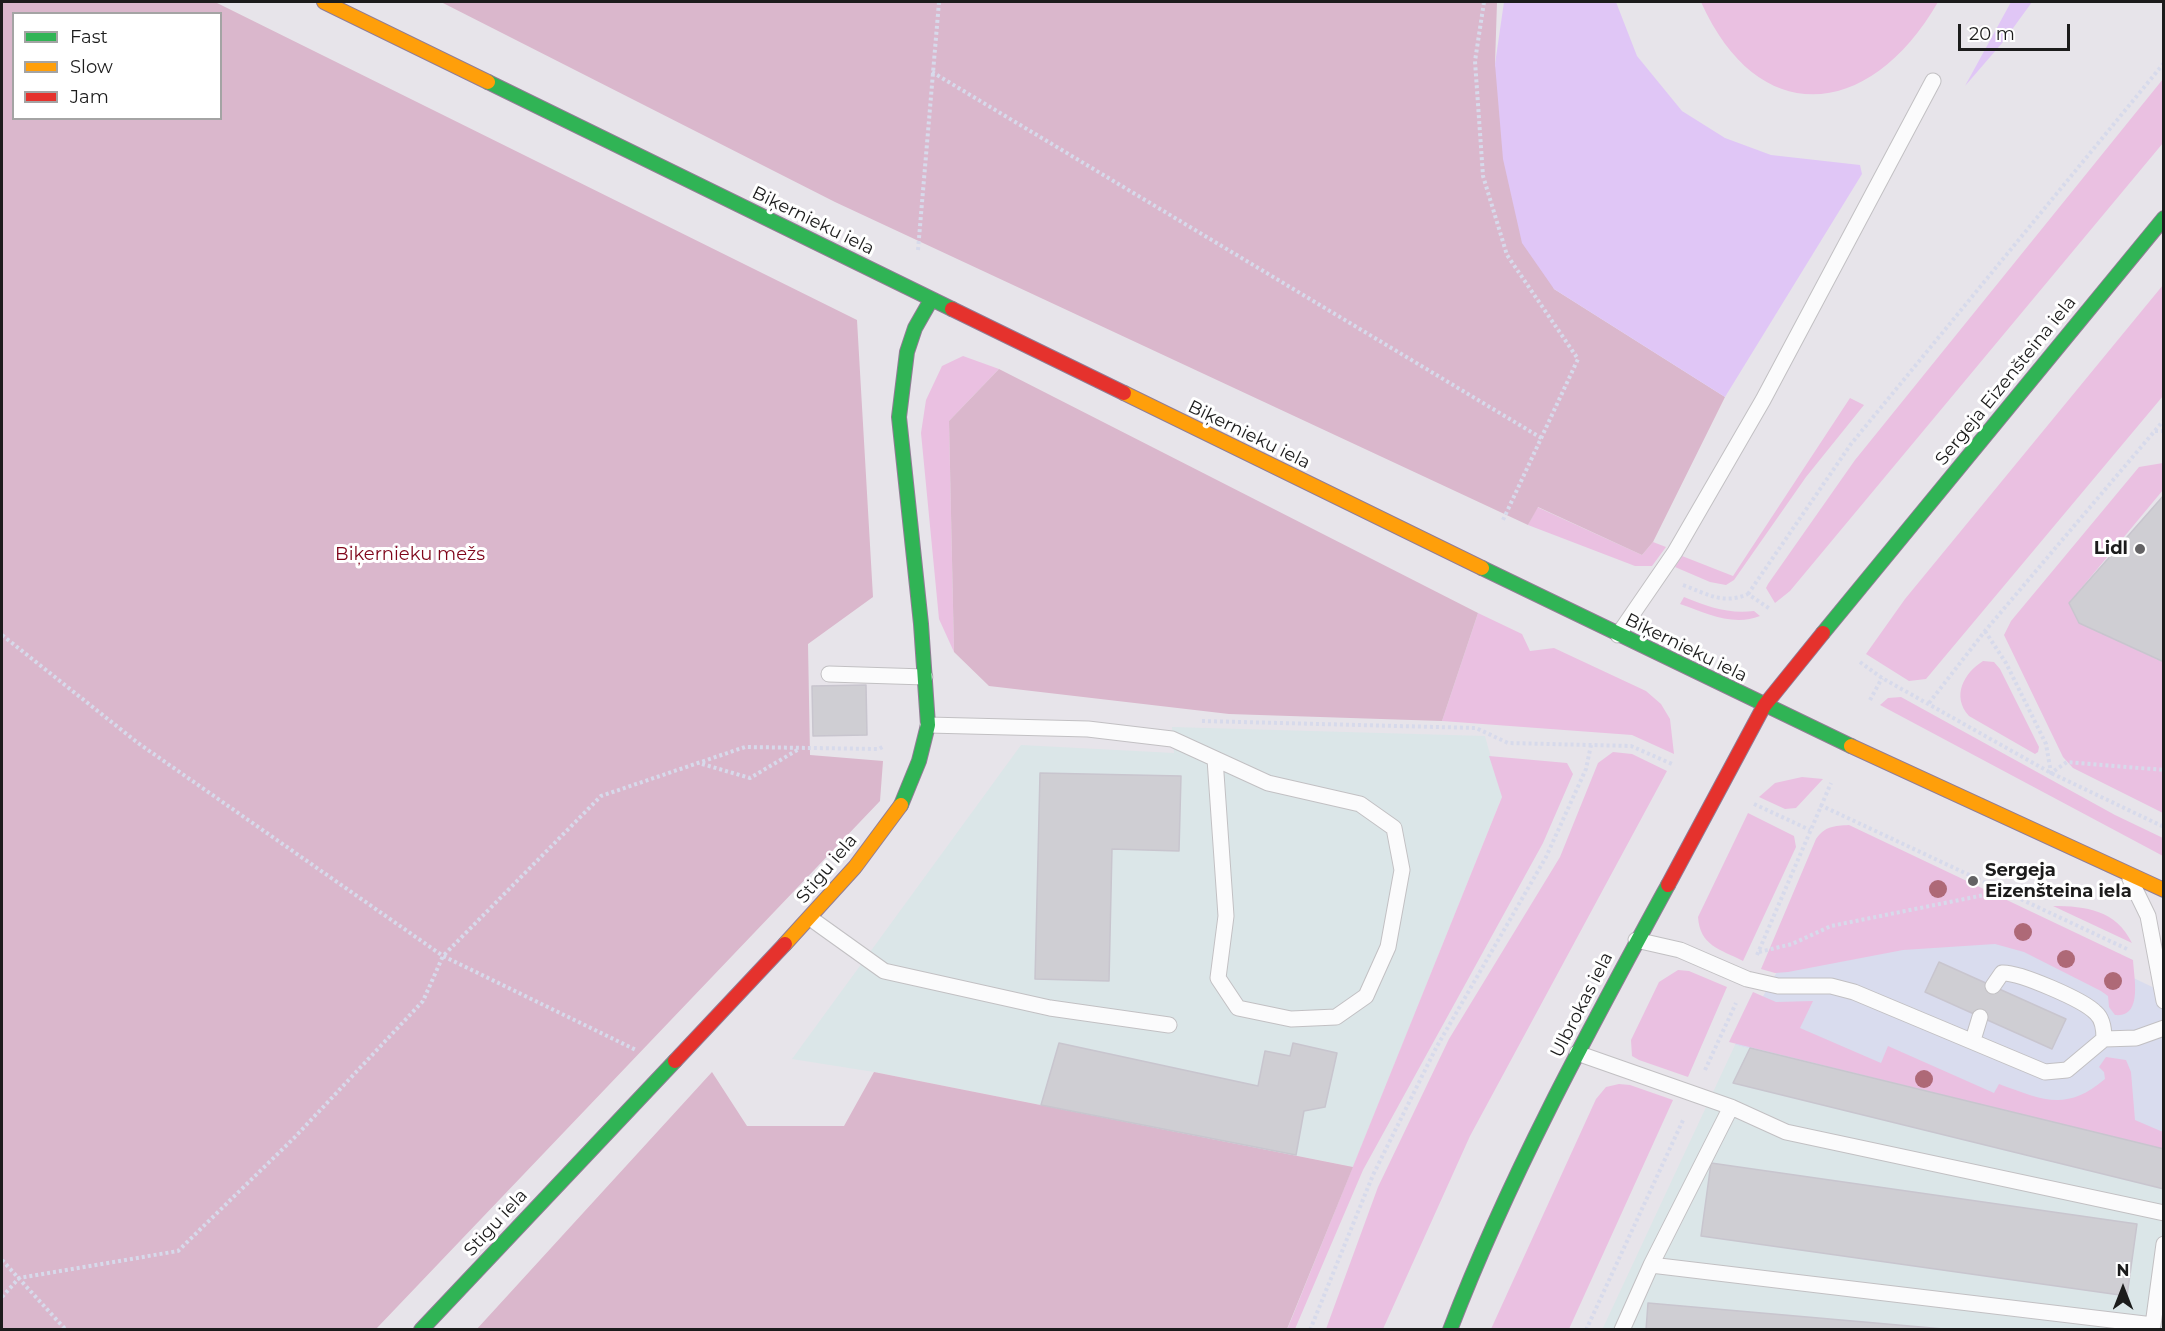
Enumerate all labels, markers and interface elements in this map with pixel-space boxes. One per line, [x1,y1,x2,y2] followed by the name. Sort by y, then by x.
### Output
[12,12,222,120] legend
[1961,12,2074,50] scale bar
[1969,23,2015,45] text: 20 m
[70,26,108,48] text: Fast
[70,56,113,78] text: Slow
[70,86,109,108] text: Jam
[748,182,878,260] street label: Biķernieku iela
[1931,292,2081,470] street label: Sergeja Eizenšteina iela
[1184,396,1314,474] street label: Biķernieku iela
[2094,538,2128,560] place label: Lidl
[2133,542,2147,556] marker: Lidl
[335,544,485,566] park label: Biķernieku mežs
[1621,609,1751,687] street label: Biķernieku iela
[792,830,862,908] street label: Stigu iela
[1985,860,2132,902] place label: Sergeja Eizenšteina iela
[1966,874,1980,888] marker: Sergeja Eizenšteina iela
[1546,949,1618,1061] street label: Ulbrokas iela
[460,1185,532,1261] street label: Stigu iela
[2093,1259,2153,1319] north arrow
[2117,1261,2129,1280] text: N

